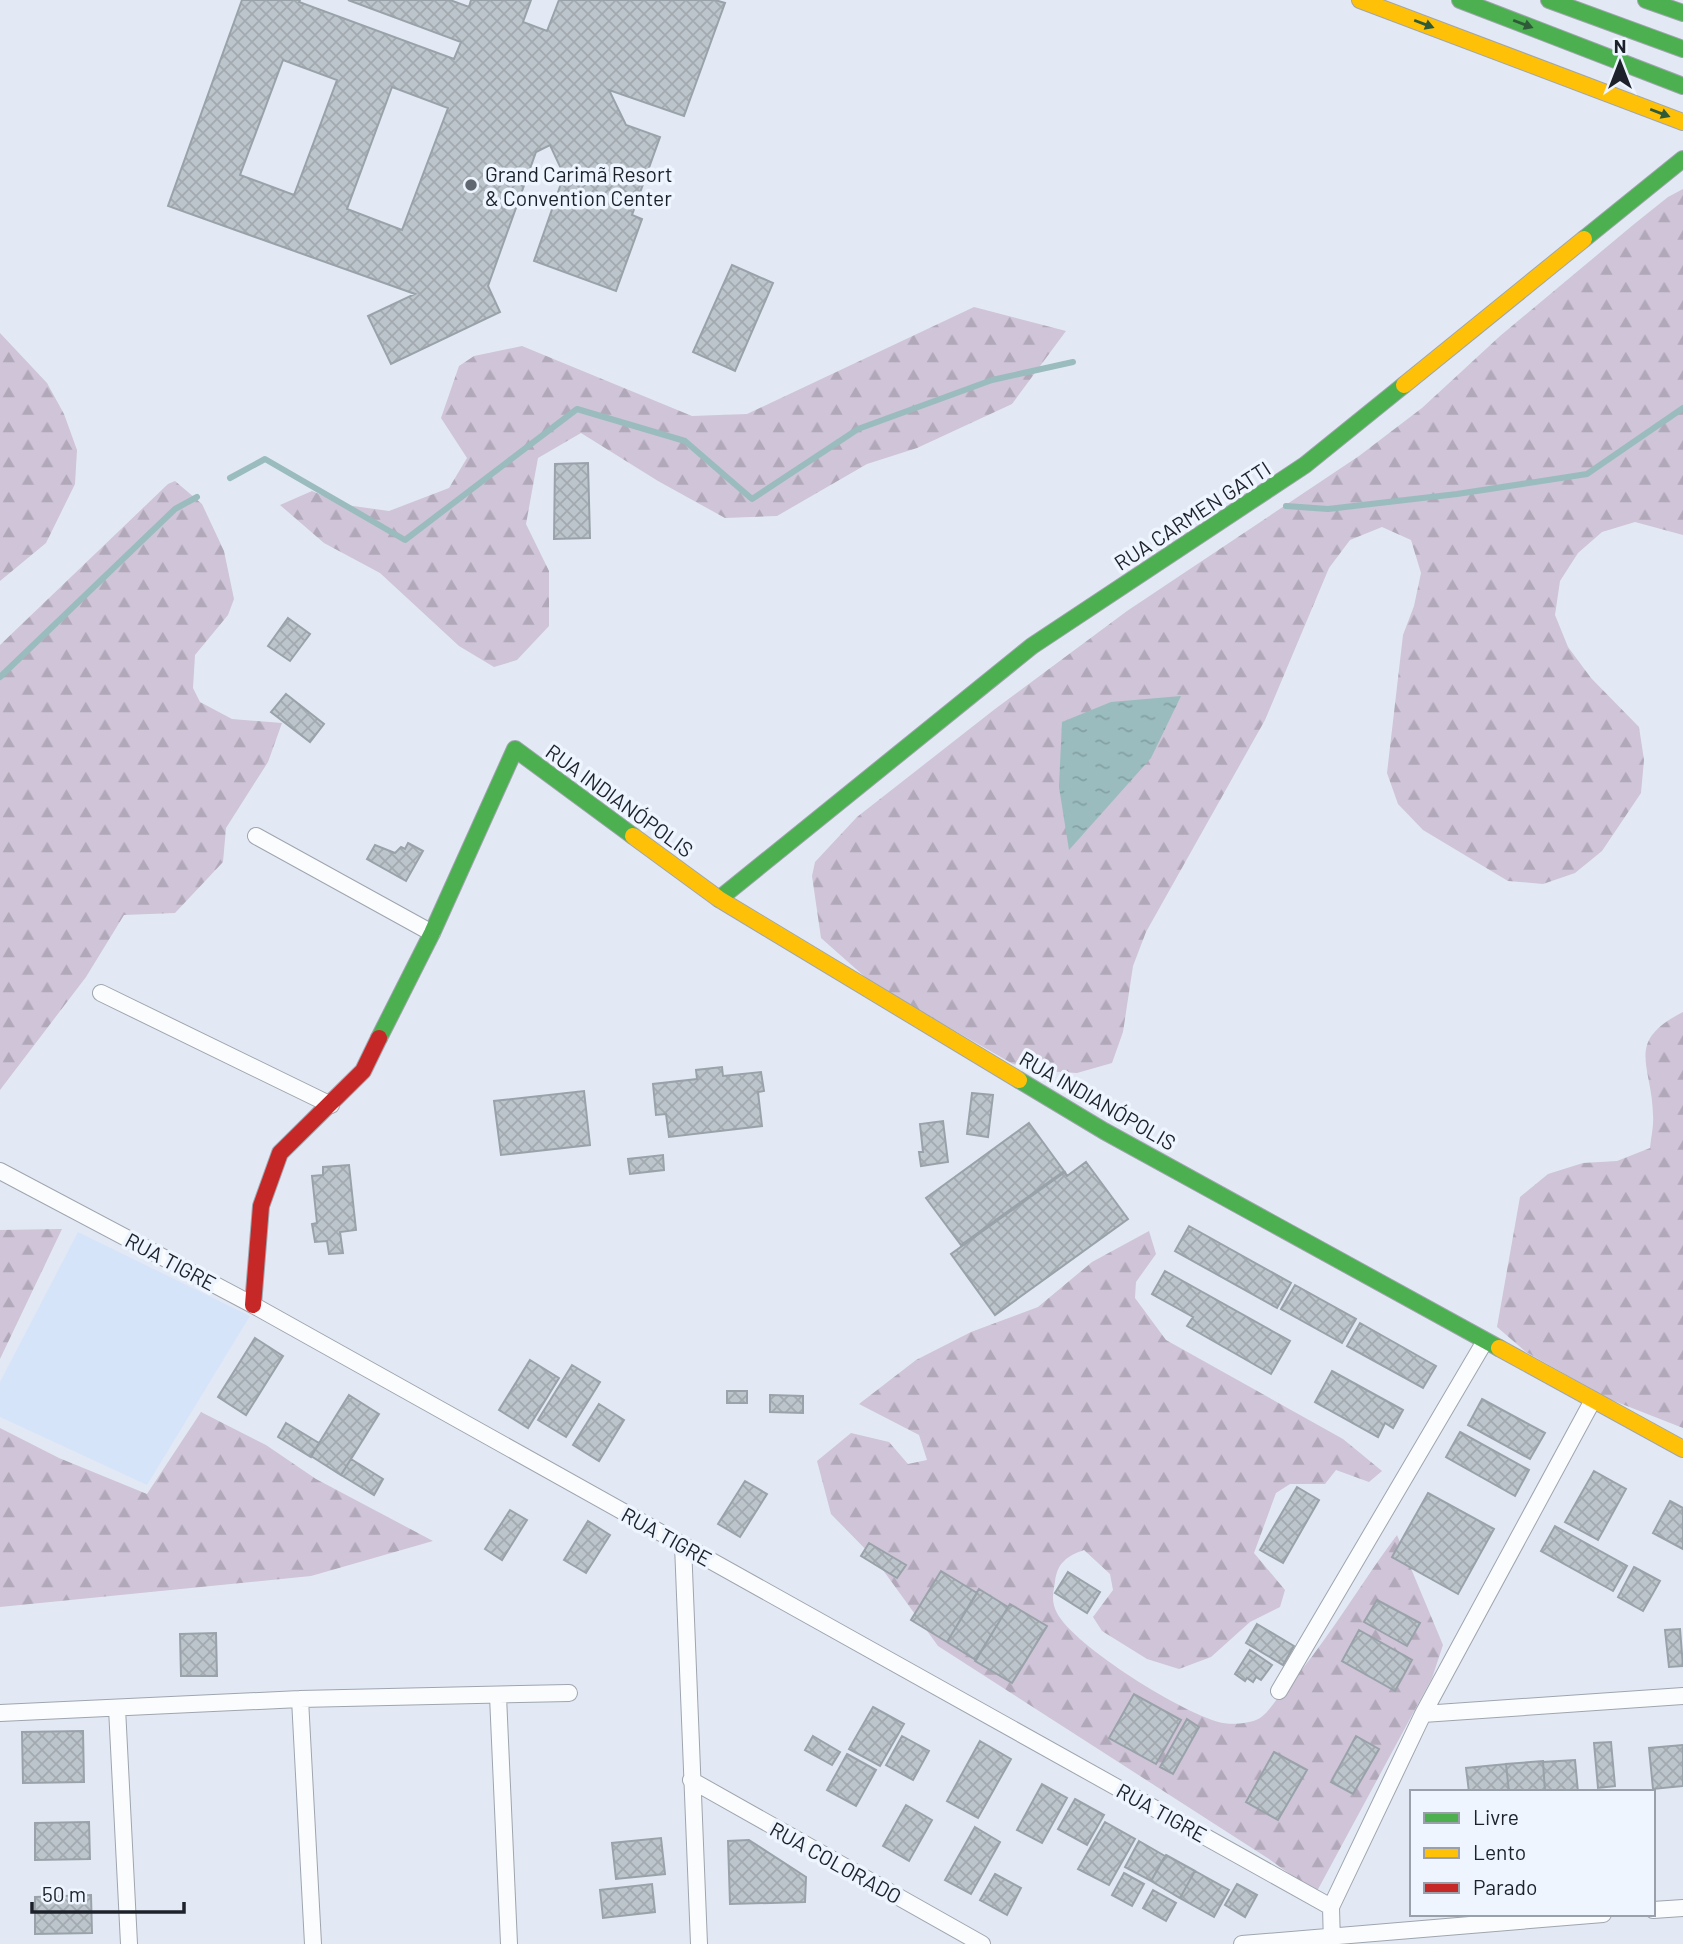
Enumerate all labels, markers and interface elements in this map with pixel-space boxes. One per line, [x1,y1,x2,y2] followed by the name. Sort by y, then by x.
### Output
[1414,19,1435,30] one-way arrow
[1513,19,1534,30] one-way arrow
[1585,28,1655,98] north arrow
[1614,34,1626,57] text: N
[1649,108,1670,119] one-way arrow
[485,161,673,210] place label: Grand Carimã Resort & Convention Center
[463,177,479,193] marker: Grand Carimã Resort & Convention Center
[1109,455,1275,575] street label: RUA CARMEN GATTI
[541,738,699,862] street label: RUA INDIANÓPOLIS
[1015,1045,1181,1155] street label: RUA INDIANÓPOLIS
[121,1227,221,1295] street label: RUA TIGRE
[618,1501,716,1571] street label: RUA TIGRE
[1113,1777,1211,1847] street label: RUA TIGRE
[1410,1790,1655,1916] legend
[1473,1804,1519,1829] text: Livre
[766,1816,906,1908] street label: RUA COLORADO
[1473,1839,1526,1864] text: Lento
[32,1870,184,1914] scale bar
[1473,1874,1537,1899] text: Parado
[42,1881,86,1906] text: 50 m

